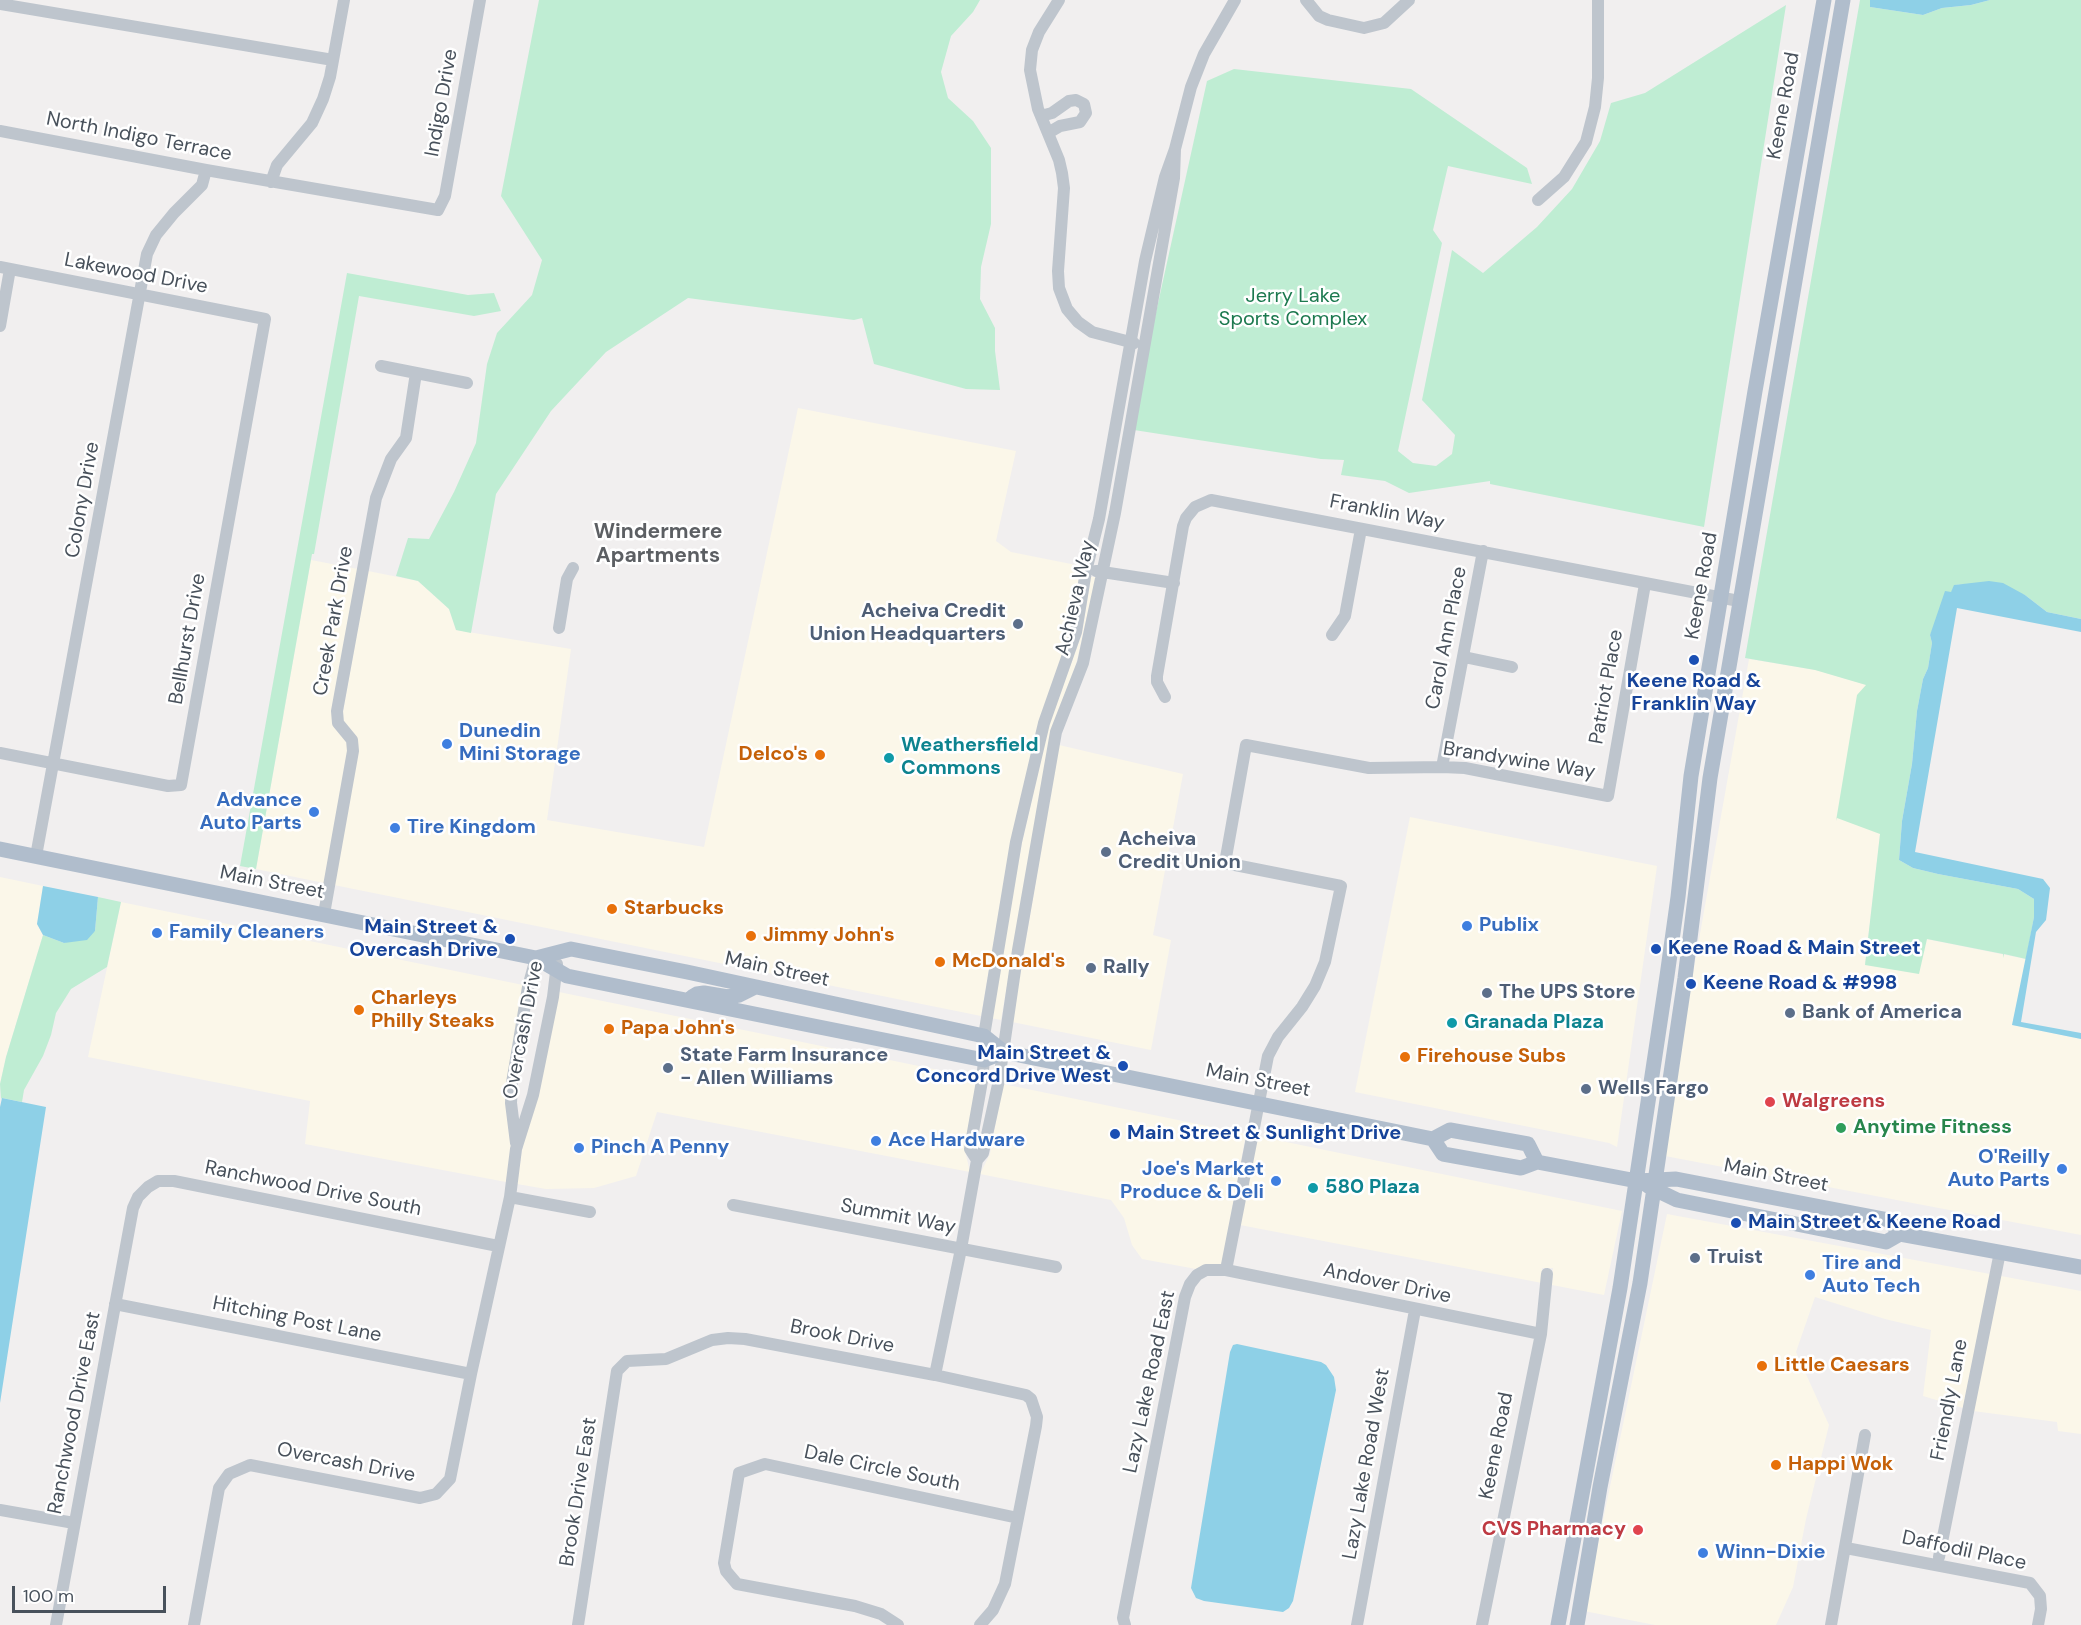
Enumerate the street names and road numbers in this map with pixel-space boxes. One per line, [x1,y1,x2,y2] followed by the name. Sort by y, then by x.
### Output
[421,47,463,159] street label: Indigo Drive
[1763,51,1805,161] street label: Keene Road
[44,107,234,167] street label: North Indigo Terrace
[62,248,210,300] street label: Lakewood Drive
[61,440,105,560] street label: Colony Drive
[1327,490,1447,536] street label: Franklin Way
[1681,531,1723,641] street label: Keene Road
[1051,538,1101,658] street label: Achieva Way
[309,544,359,698] street label: Creek Park Drive
[1421,564,1473,712] street label: Carol Ann Place
[165,572,211,706] street label: Bellhurst Drive
[1585,628,1629,746] street label: Patriot Place
[1441,737,1597,785] street label: Brandywine Way
[218,861,326,905] street label: Main Street
[723,947,831,993] street label: Main Street
[499,959,549,1101] street label: Overcash Drive
[1204,1059,1312,1103] street label: Main Street
[1722,1154,1830,1198] street label: Main Street
[203,1156,423,1222] street label: Ranchwood Drive South
[838,1194,958,1240] street label: Summit Way
[1321,1259,1453,1309] street label: Andover Drive
[1119,1289,1181,1475] street label: Lazy Lake Road East
[210,1292,384,1348] street label: Hitching Post Lane
[44,1310,106,1516] street label: Ranchwood Drive East
[788,1315,896,1359] street label: Brook Drive
[1926,1337,1974,1463] street label: Friendly Lane
[1338,1367,1396,1561] street label: Lazy Lake Road West
[1475,1390,1519,1502] street label: Keene Road
[555,1416,603,1568] street label: Brook Drive East
[275,1438,417,1488] street label: Overcash Drive
[802,1441,962,1497] street label: Dale Circle South
[1900,1526,2028,1576] street label: Daffodil Place

